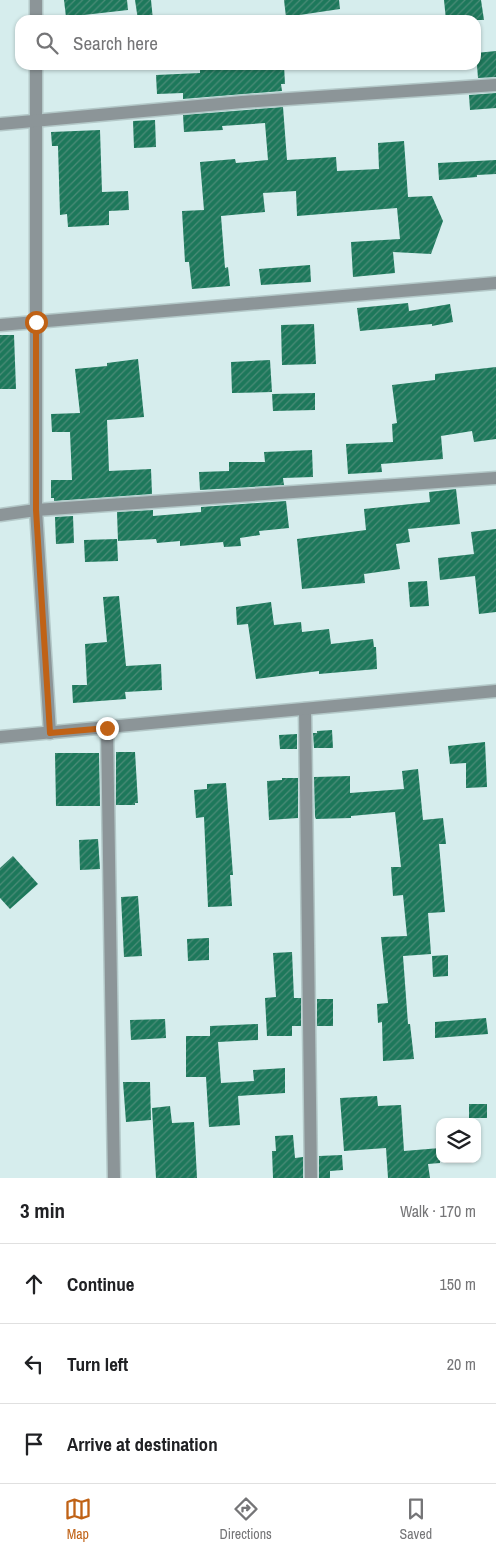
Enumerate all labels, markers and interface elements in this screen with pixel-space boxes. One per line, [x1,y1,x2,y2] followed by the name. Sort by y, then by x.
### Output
[15,15,481,70] search box
[33,29,61,57] icon: search
[73,30,158,56] text: Search here
[25,311,48,334] route start
[96,717,119,740] route end
[436,1118,481,1163] map controls
[436,1118,481,1163] button: layers
[20,1196,65,1225] text: 3 min
[400,1200,476,1222] text: Walk · 170 m
[20,1270,48,1298] icon: ahead
[67,1271,135,1297] text: Continue
[440,1273,476,1295] text: 150 m
[20,1350,48,1378] icon: left
[67,1351,128,1377] text: Turn left
[447,1353,476,1375] text: 20 m
[20,1430,48,1458] icon: arrive
[67,1431,218,1457] text: Arrive at destination
[64,1495,92,1543] tab: Map
[220,1495,272,1543] tab: Directions
[400,1495,432,1543] tab: Saved

